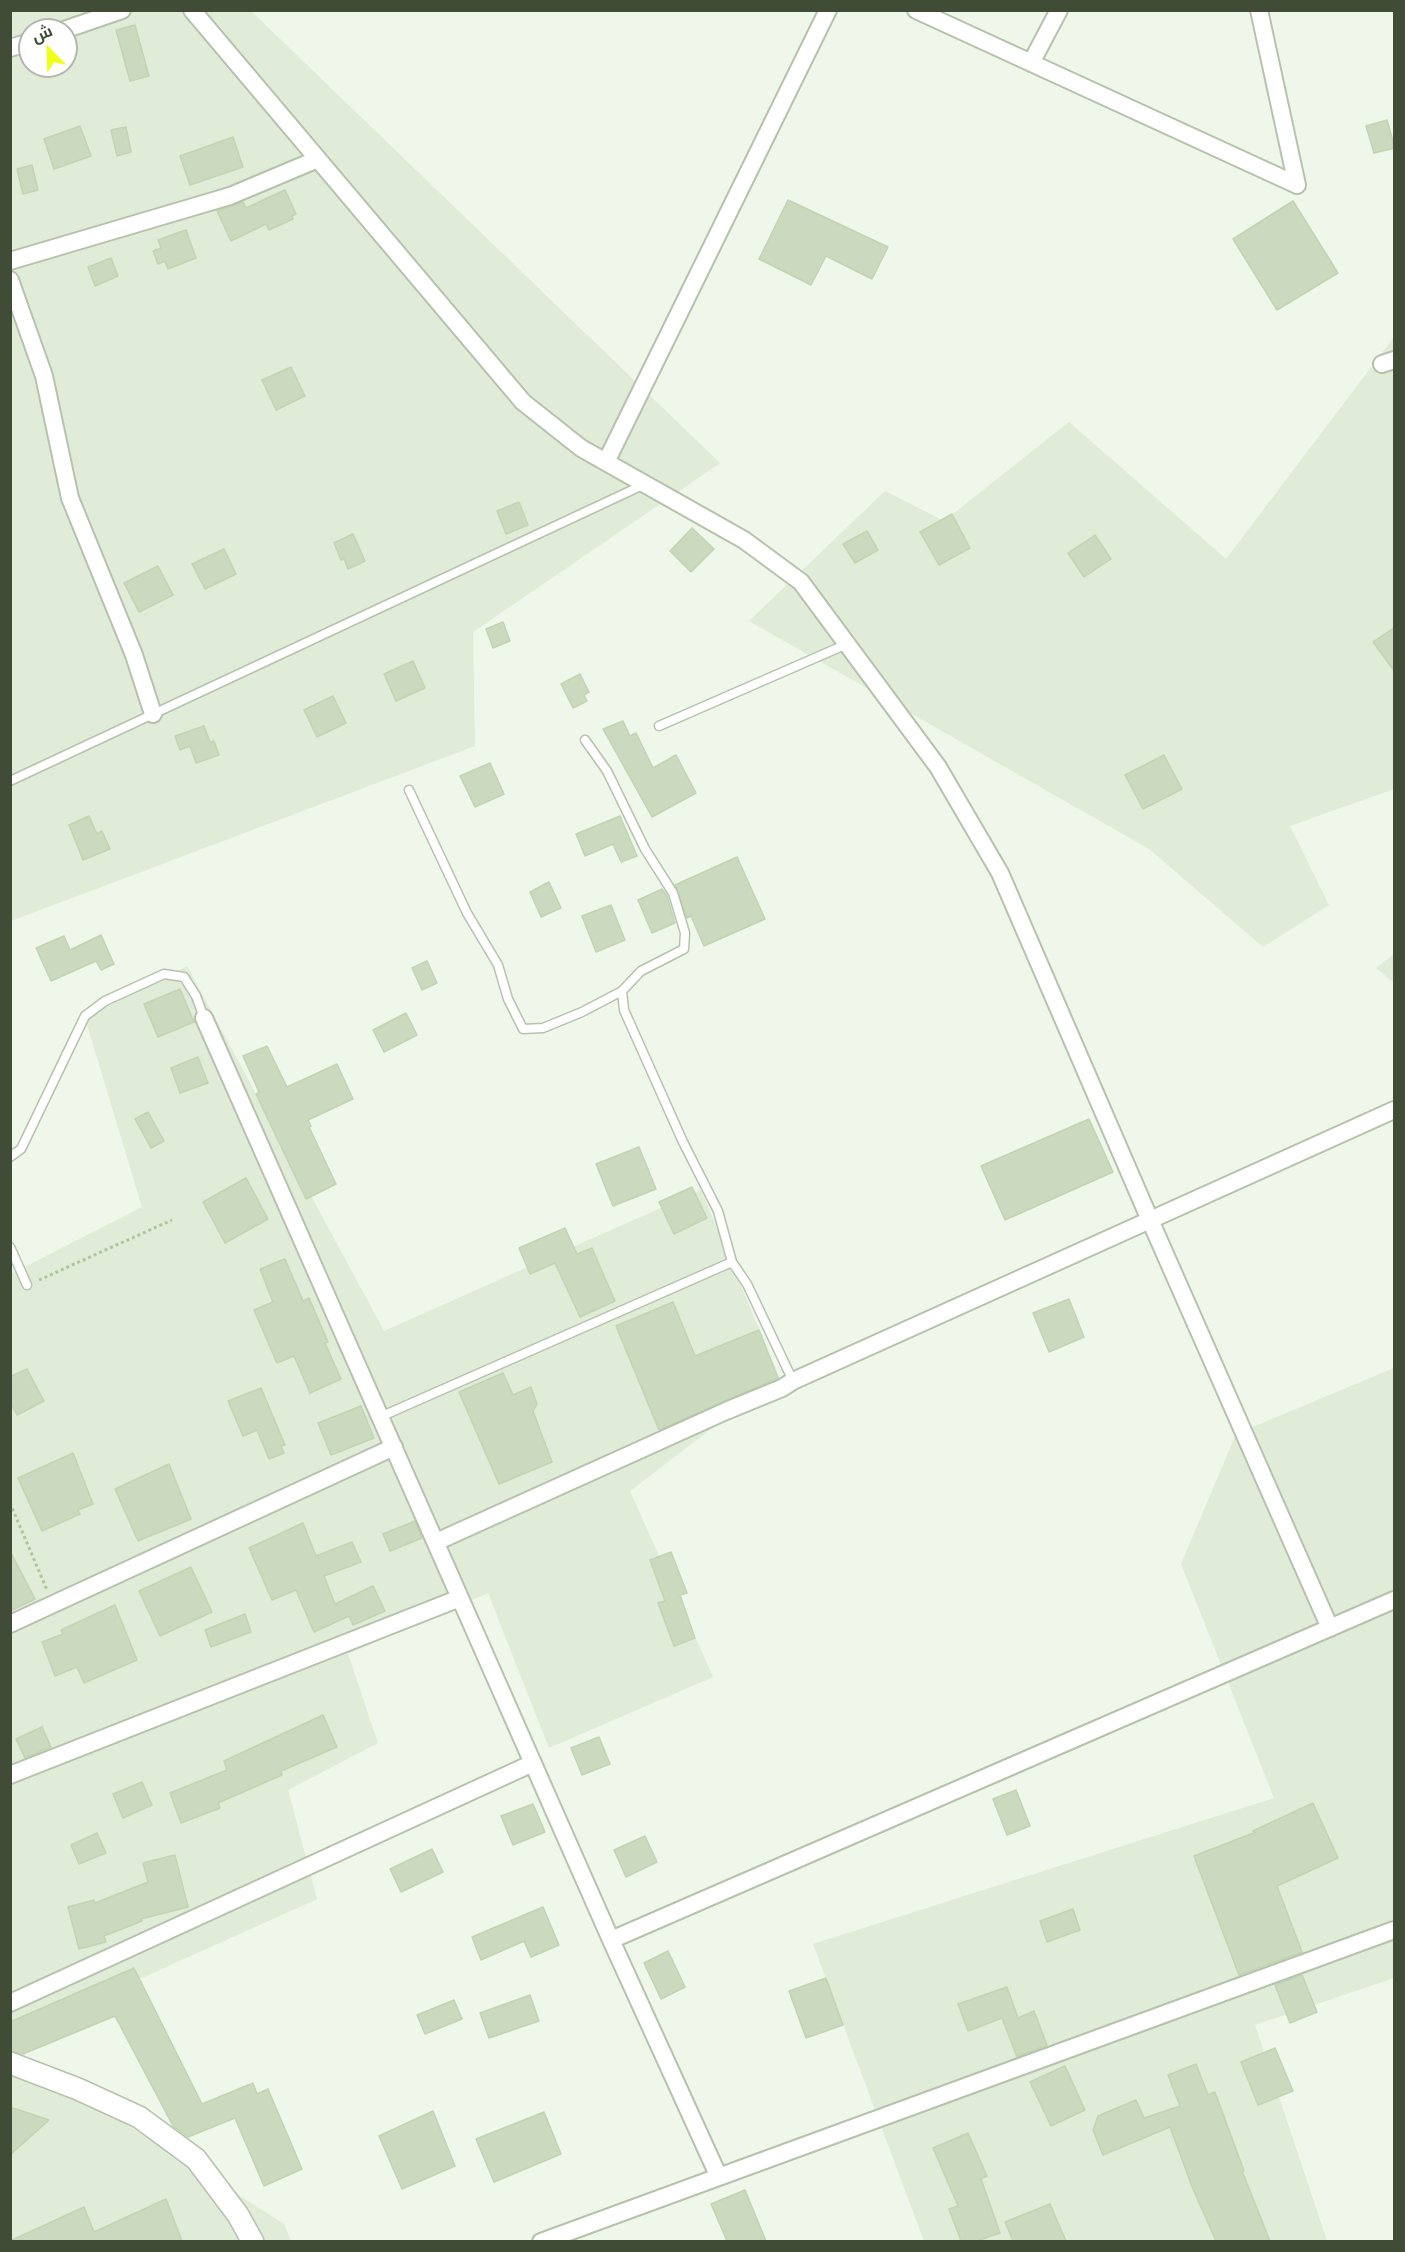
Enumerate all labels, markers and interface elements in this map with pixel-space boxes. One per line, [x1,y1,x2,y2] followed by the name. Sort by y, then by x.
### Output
[18,18,78,78] north arrow
[28,19,55,47] text: ش

